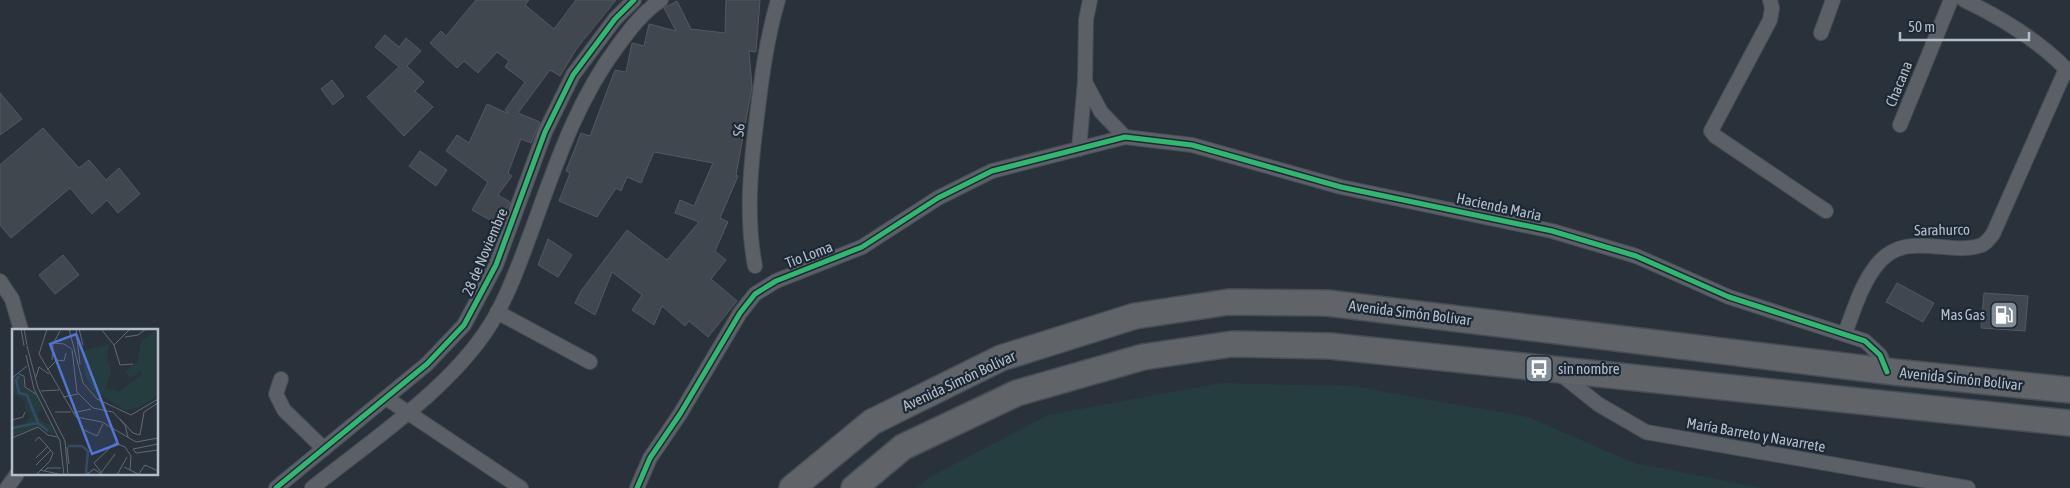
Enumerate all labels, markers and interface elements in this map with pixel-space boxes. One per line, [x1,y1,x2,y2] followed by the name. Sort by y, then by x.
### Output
[1900,10,2029,42] scale bar
[1908,18,1935,35] text: 50 m
[1882,58,1915,109] street label: Chacana
[729,122,748,138] street label: S6
[1455,189,1543,224] street label: Hacienda Maria
[458,205,511,298] street label: 28 de Noviembre
[1914,221,1970,238] street label: Sarahurco
[783,238,835,271] street label: Tio Loma
[1348,297,1473,329] street label: Avenida Simón Bolívar
[1989,300,2019,330] fuel station icon: Mas Gas
[1940,306,1985,323] place label: Mas Gas
[12,329,159,476] inset map
[899,347,1019,414] street label: Avenida Simón Bolívar
[1524,354,1554,384] bus stop icon: sin nombre
[1558,360,1620,377] place label: sin nombre
[1899,364,2024,393] street label: Avenida Simón Bolívar
[1685,414,1827,455] street label: María Barreto y Navarrete

